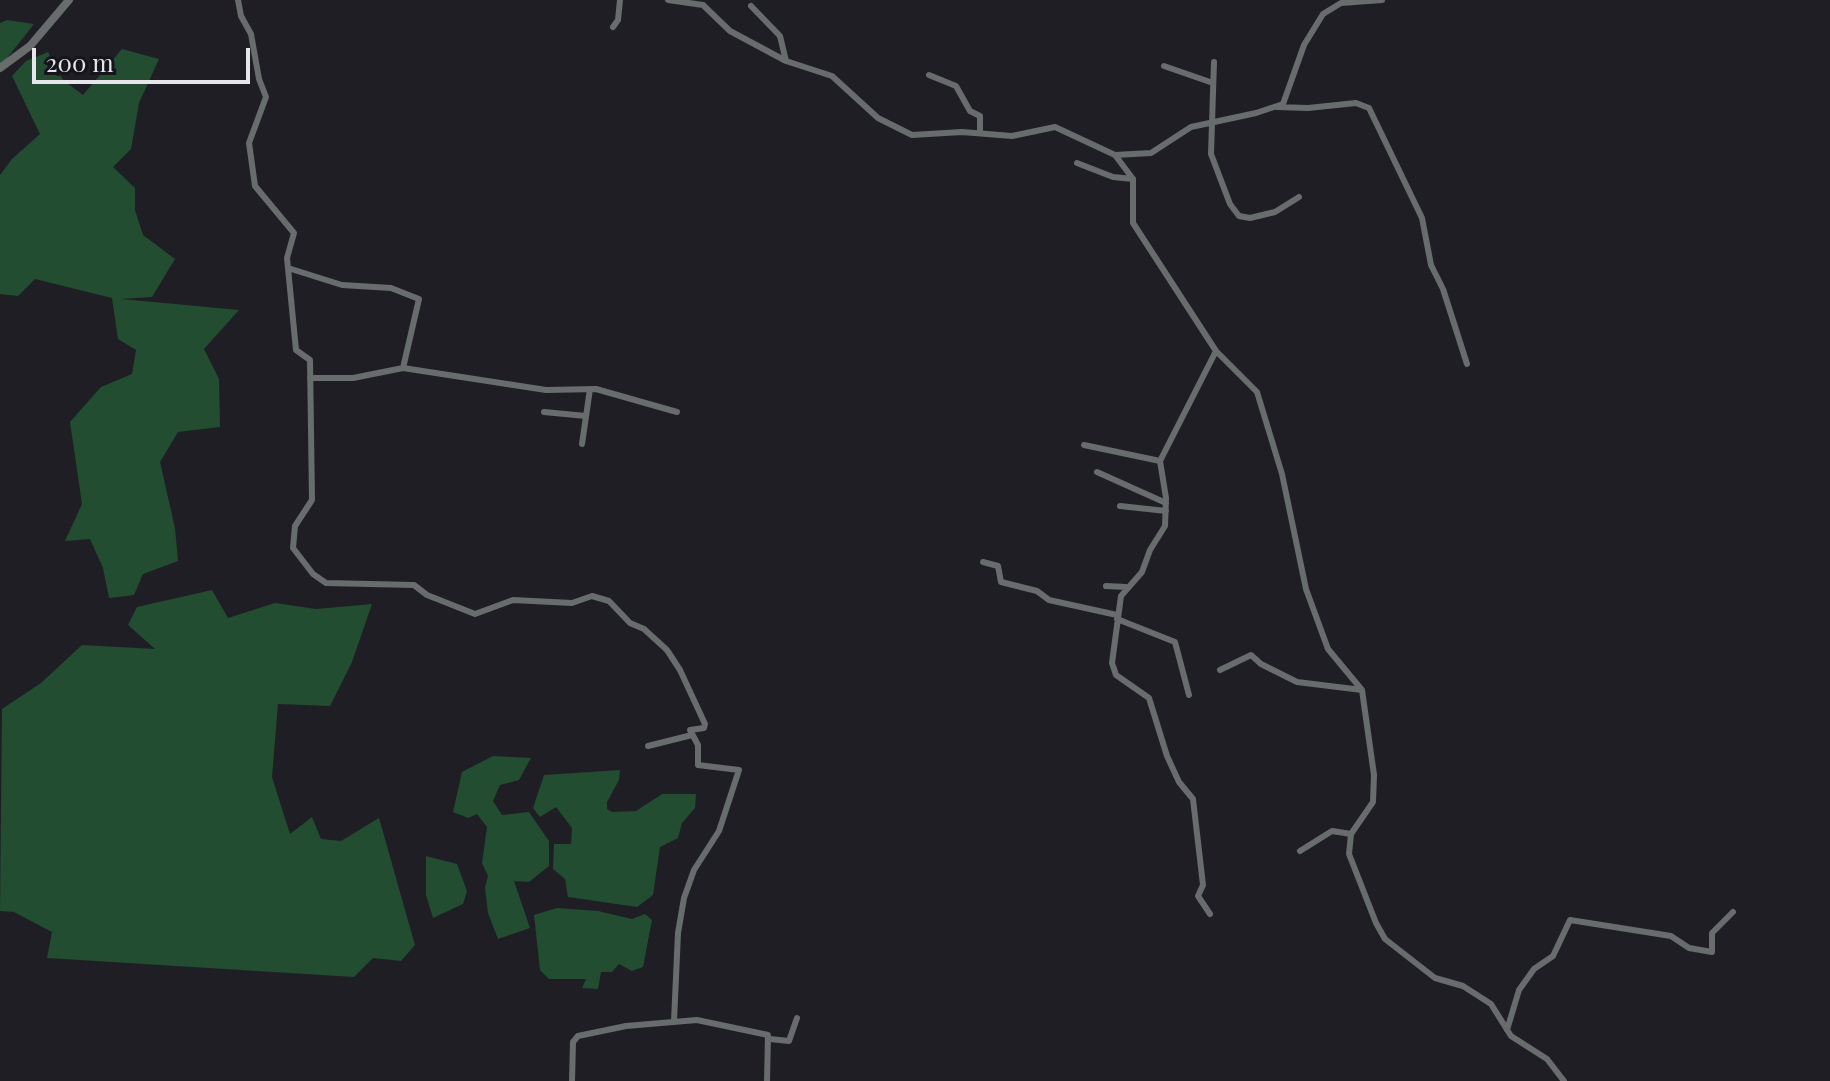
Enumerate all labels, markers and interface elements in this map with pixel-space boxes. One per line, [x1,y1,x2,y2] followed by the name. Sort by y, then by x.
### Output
[36,32,254,82] scale bar
[46,46,114,78] text: 200 m

